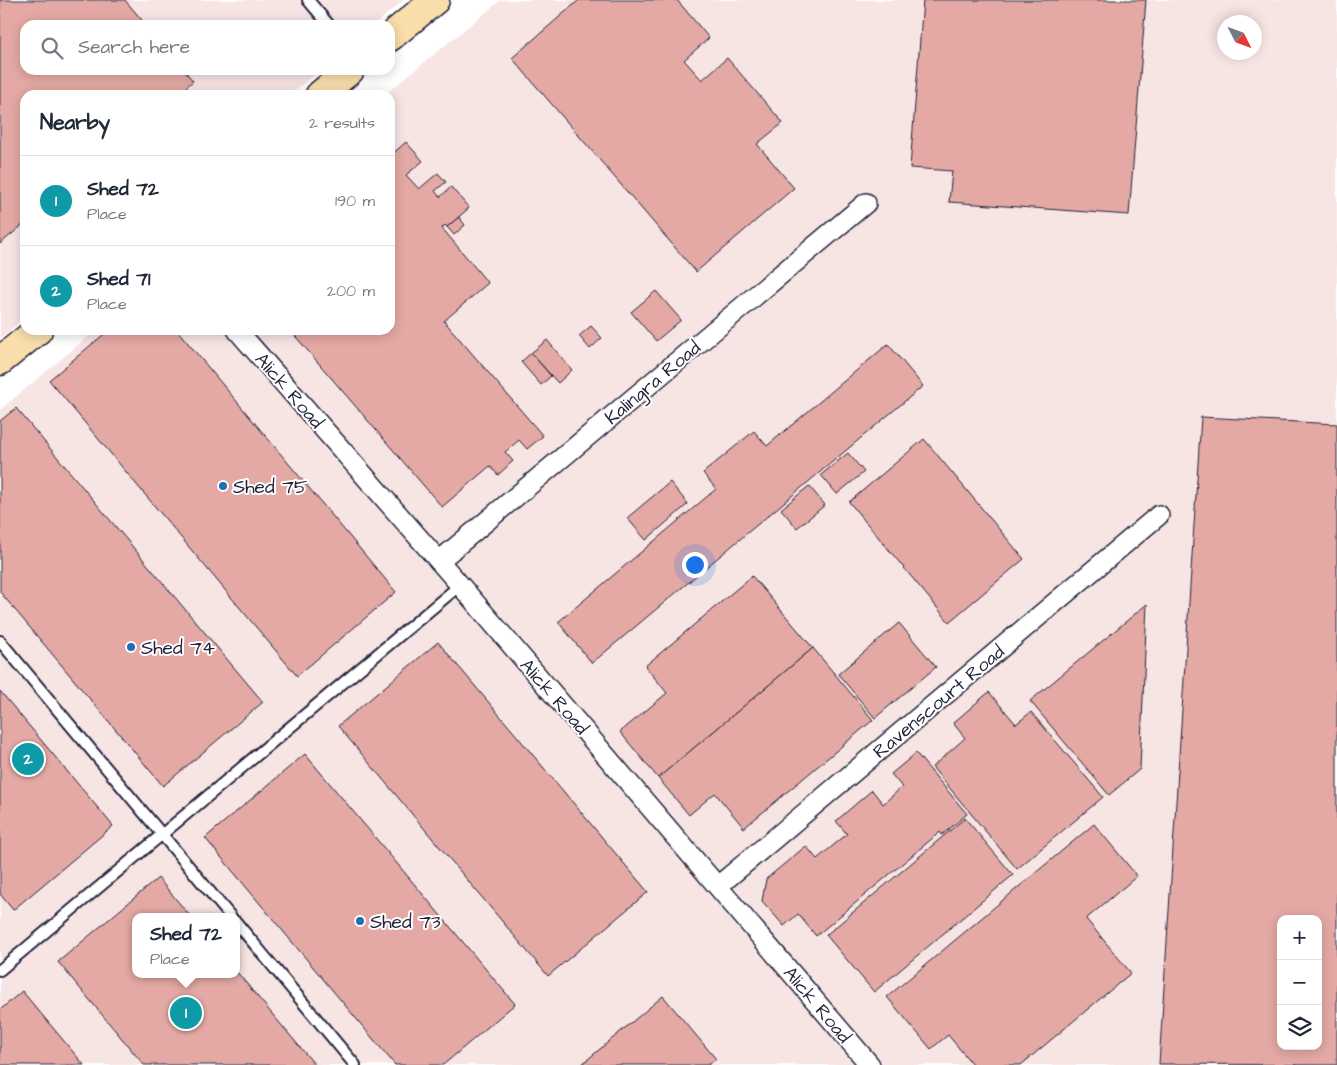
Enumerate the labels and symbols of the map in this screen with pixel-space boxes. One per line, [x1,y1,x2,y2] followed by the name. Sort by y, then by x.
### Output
[1217,15,1262,60] north arrow
[599,335,708,432] street label: Kalingra Road
[248,347,330,435] street label: Alick Road
[233,474,308,501] place label: Shed 75
[217,480,229,492] marker: Shed 75
[682,552,708,578] your location
[141,635,215,662] place label: Shed 74
[867,639,1011,765] street label: Ravenscourt Road
[125,641,137,653] marker: Shed 74
[513,653,595,741] street label: Alick Road
[12,740,44,778] pin: 2
[370,909,441,936] place label: Shed 73
[354,915,366,927] marker: Shed 73
[777,961,857,1049] street label: Alick Road
[170,994,202,1032] pin: 1

